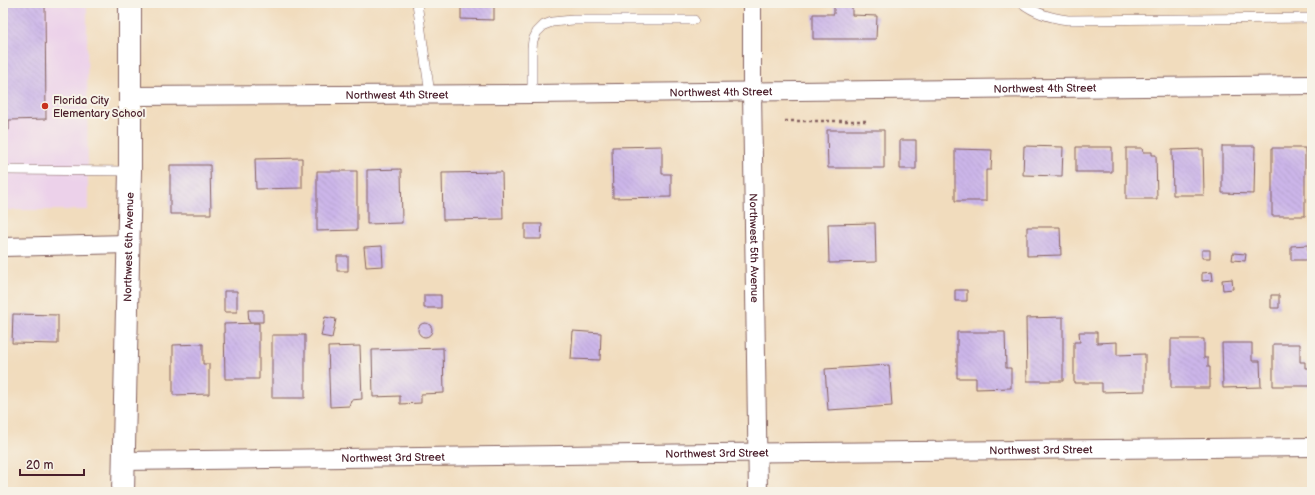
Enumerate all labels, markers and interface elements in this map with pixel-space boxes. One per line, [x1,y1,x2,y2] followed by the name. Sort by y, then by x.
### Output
[993,81,1097,95] street label: Northwest 4th Street
[669,85,773,99] street label: Northwest 4th Street
[346,88,449,101] street label: Northwest 4th Street
[53,94,145,120] place label: Florida City Elementary School
[40,101,50,111] marker: Florida City Elementary School
[121,192,136,302] street label: Northwest 6th Avenue
[747,193,762,303] street label: Northwest 5th Avenue
[989,443,1093,457] street label: Northwest 3rd Street
[665,446,769,460] street label: Northwest 3rd Street
[341,450,445,465] street label: Northwest 3rd Street
[20,451,84,477] scale bar
[26,458,53,473] text: 20 m

